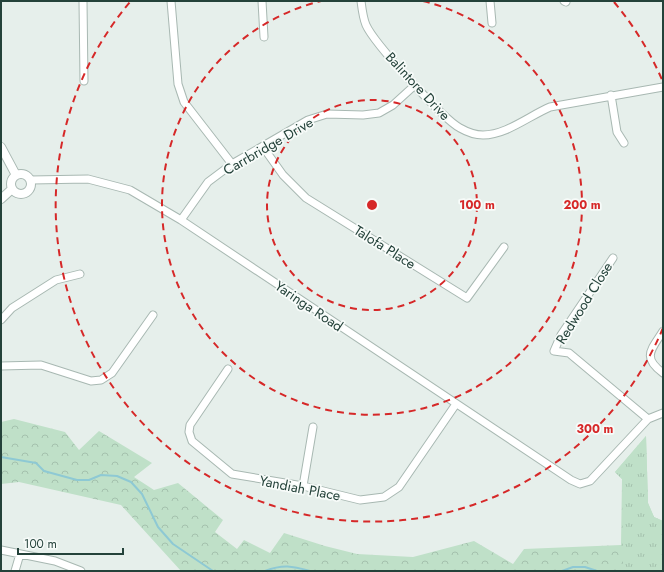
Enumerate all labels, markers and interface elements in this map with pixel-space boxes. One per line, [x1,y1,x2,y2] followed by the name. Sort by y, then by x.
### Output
[381,47,455,125] street label: Balintore Drive
[219,112,317,180] street label: Carrbridge Drive
[459,196,495,214] text: 100 m
[563,196,601,214] text: 200 m
[365,198,379,212] centre of rings
[350,220,420,274] street label: Talofa Place
[551,258,617,348] street label: Redwood Close
[271,276,347,336] street label: Yaringa Road
[577,420,614,438] text: 300 m
[258,470,342,506] street label: Yandiah Place
[18,530,123,556] scale bar
[24,535,57,553] text: 100 m

